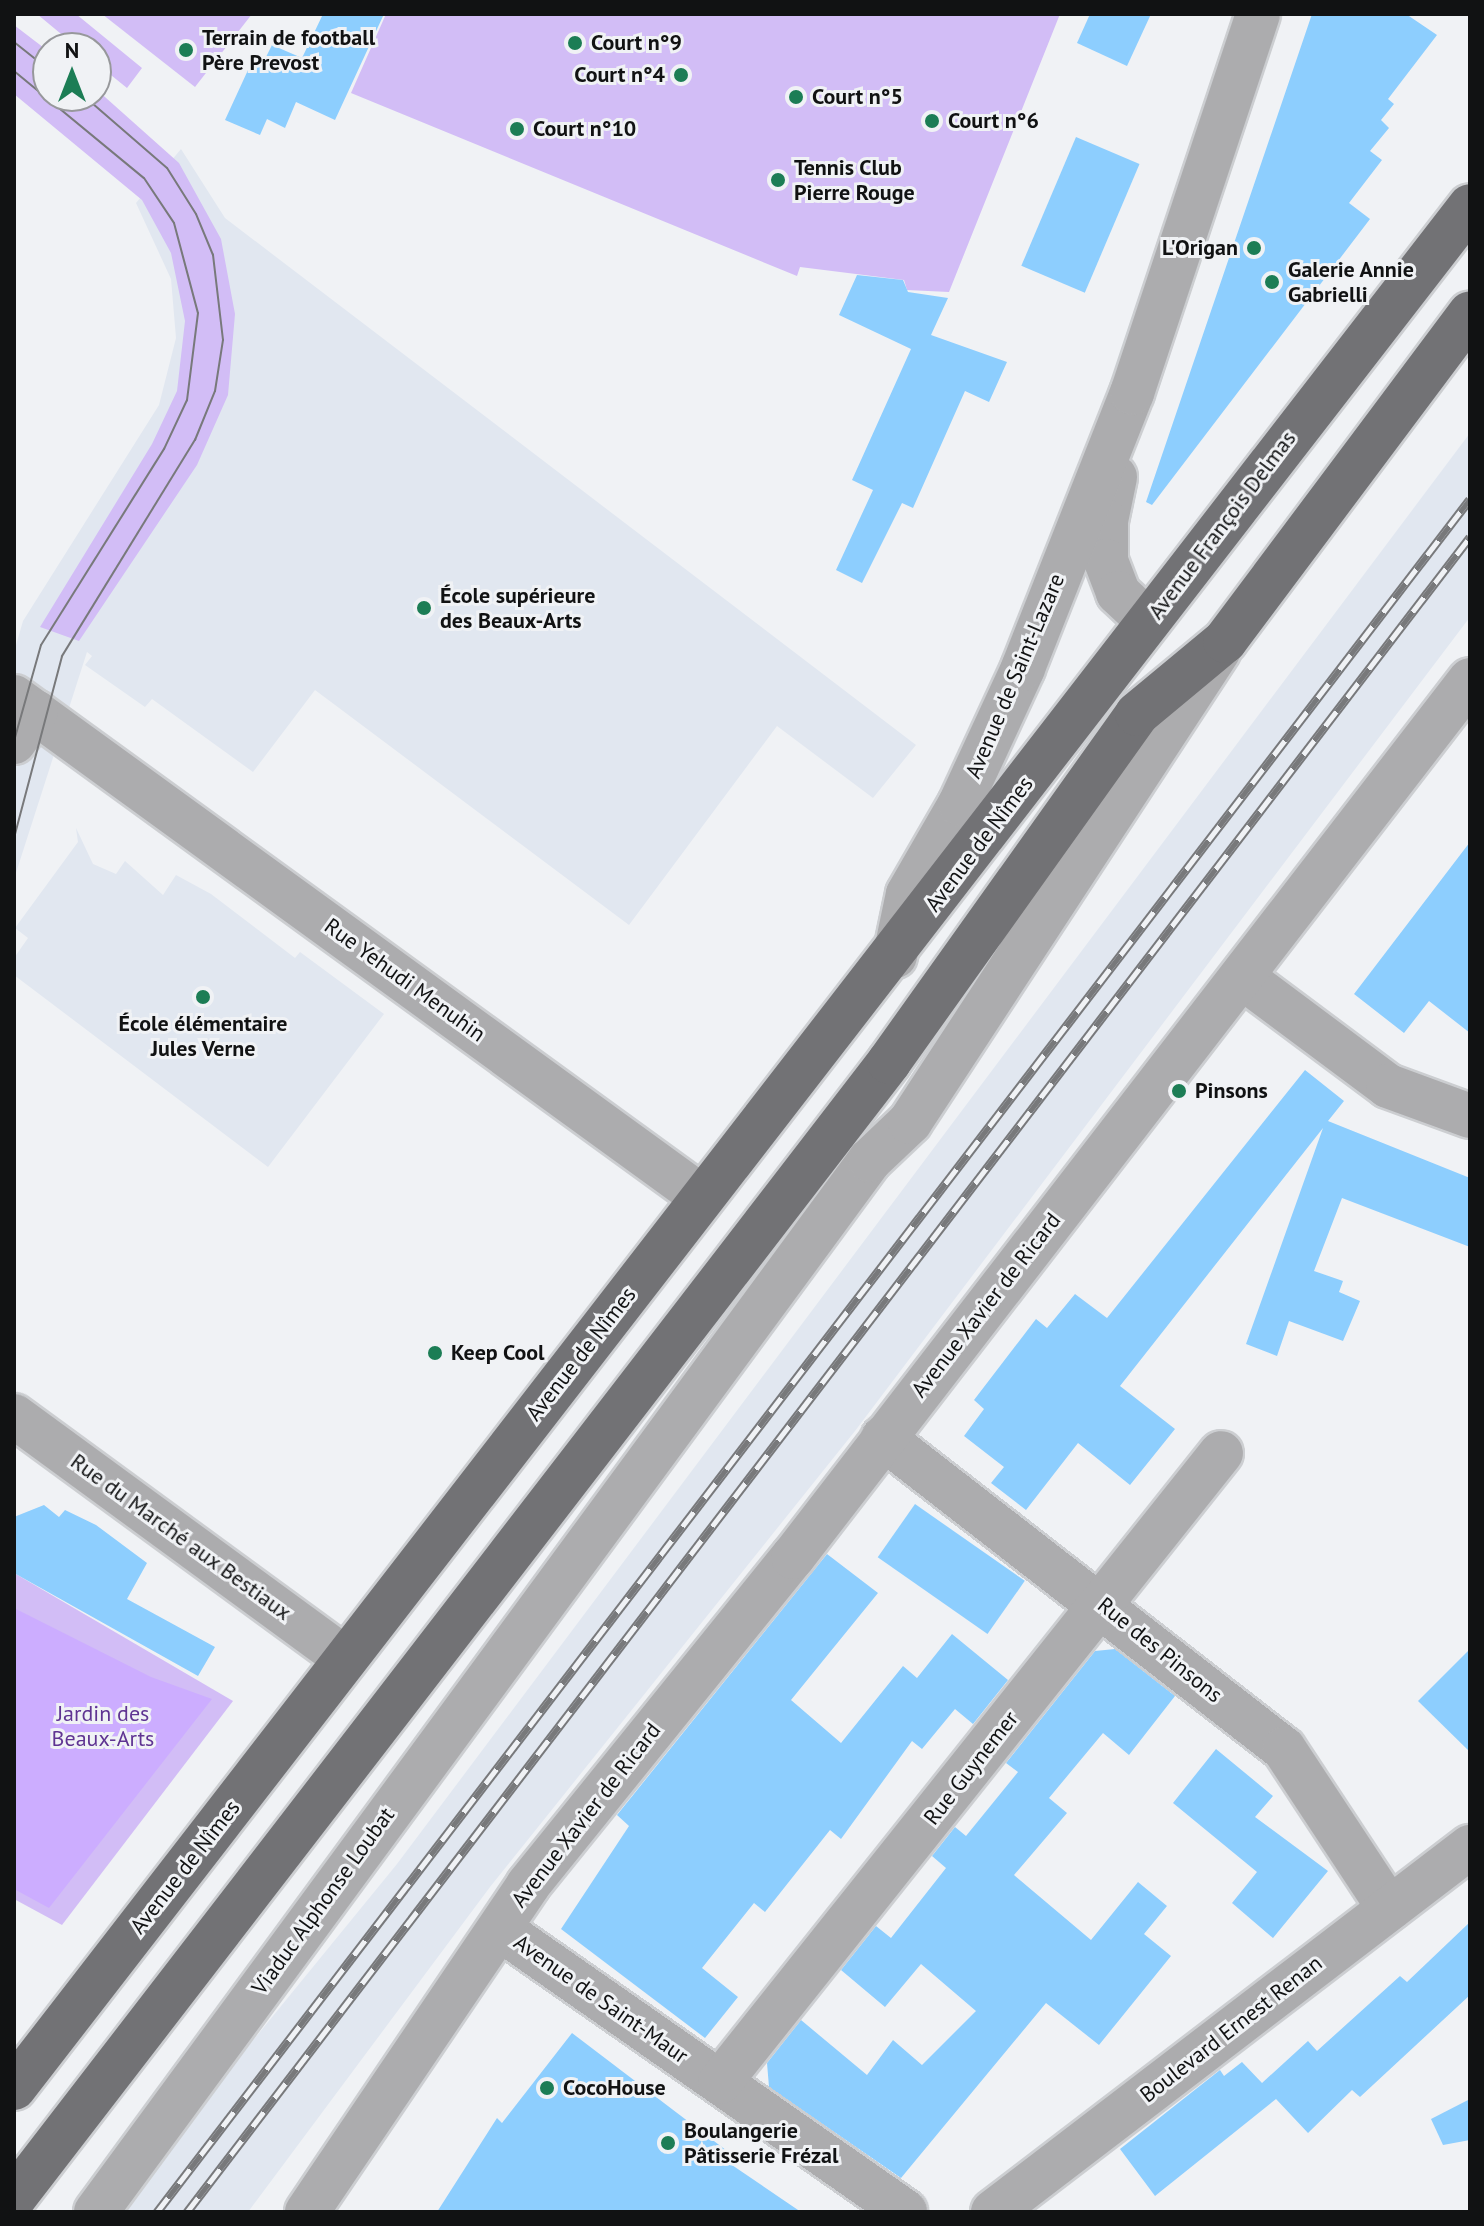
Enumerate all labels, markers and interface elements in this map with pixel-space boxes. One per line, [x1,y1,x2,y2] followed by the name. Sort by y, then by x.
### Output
[202,24,375,76] place label: Terrain de football Père Prevost
[591,30,682,56] place label: Court n°9
[32,32,112,112] north arrow
[566,34,584,52] marker: Court n°9
[65,36,79,64] text: N
[177,41,195,59] marker: Terrain de football Père Prevost
[574,62,665,88] place label: Court n°4
[672,66,690,84] marker: Court n°4
[812,84,903,110] place label: Court n°5
[787,88,805,106] marker: Court n°5
[948,108,1039,134] place label: Court n°6
[923,112,941,130] marker: Court n°6
[533,116,636,142] place label: Court n°10
[508,120,526,138] marker: Court n°10
[794,154,915,206] place label: Tennis Club Pierre Rouge
[769,171,787,189] marker: Tennis Club Pierre Rouge
[1162,235,1238,261] place label: L'Origan
[1245,239,1263,257] marker: L'Origan
[1288,256,1415,308] place label: Galerie Annie Gabrielli
[1263,273,1281,291] marker: Galerie Annie Gabrielli
[1143,426,1301,624] street label: Avenue François Delmas
[960,570,1070,782] street label: Avenue de Saint-Lazare
[440,582,595,634] place label: École supérieure des Beaux-Arts
[415,599,433,617] marker: École supérieure des Beaux-Arts
[920,771,1038,917] street label: Avenue de Nîmes
[319,913,491,1047] street label: Rue Yehudi Menuhin
[194,988,212,1006] marker: École élémentaire Jules Verne
[119,1010,287,1062] place label: École élémentaire Jules Verne
[1195,1078,1268,1104] place label: Pinsons
[1170,1082,1188,1100] marker: Pinsons
[906,1207,1066,1403] street label: Avenue Xavier de Ricard
[521,1282,641,1426] street label: Avenue de Nîmes
[451,1340,545,1366] place label: Keep Cool
[426,1344,444,1362] marker: Keep Cool
[65,1448,297,1626] street label: Rue du Marché aux Bestiaux
[1092,1592,1228,1708] street label: Rue des Pinsons
[52,1700,154,1752] park label: Jardin des Beaux-Arts
[918,1706,1024,1830] street label: Rue Guynemer
[506,1717,666,1913] street label: Avenue Xavier de Ricard
[125,1795,245,1939] street label: Avenue de Nîmes
[246,1802,400,2000] street label: Viaduc Alphonse Loubat
[509,1929,693,2069] street label: Avenue de Saint-Maur
[1135,1950,1327,2108] street label: Boulevard Ernest Renan
[563,2075,666,2101] place label: CocoHouse
[538,2079,556,2097] marker: CocoHouse
[684,2117,838,2168] place label: Boulangerie Pâtisserie Frézal
[659,2134,677,2152] marker: Boulangerie Pâtisserie Frézal

